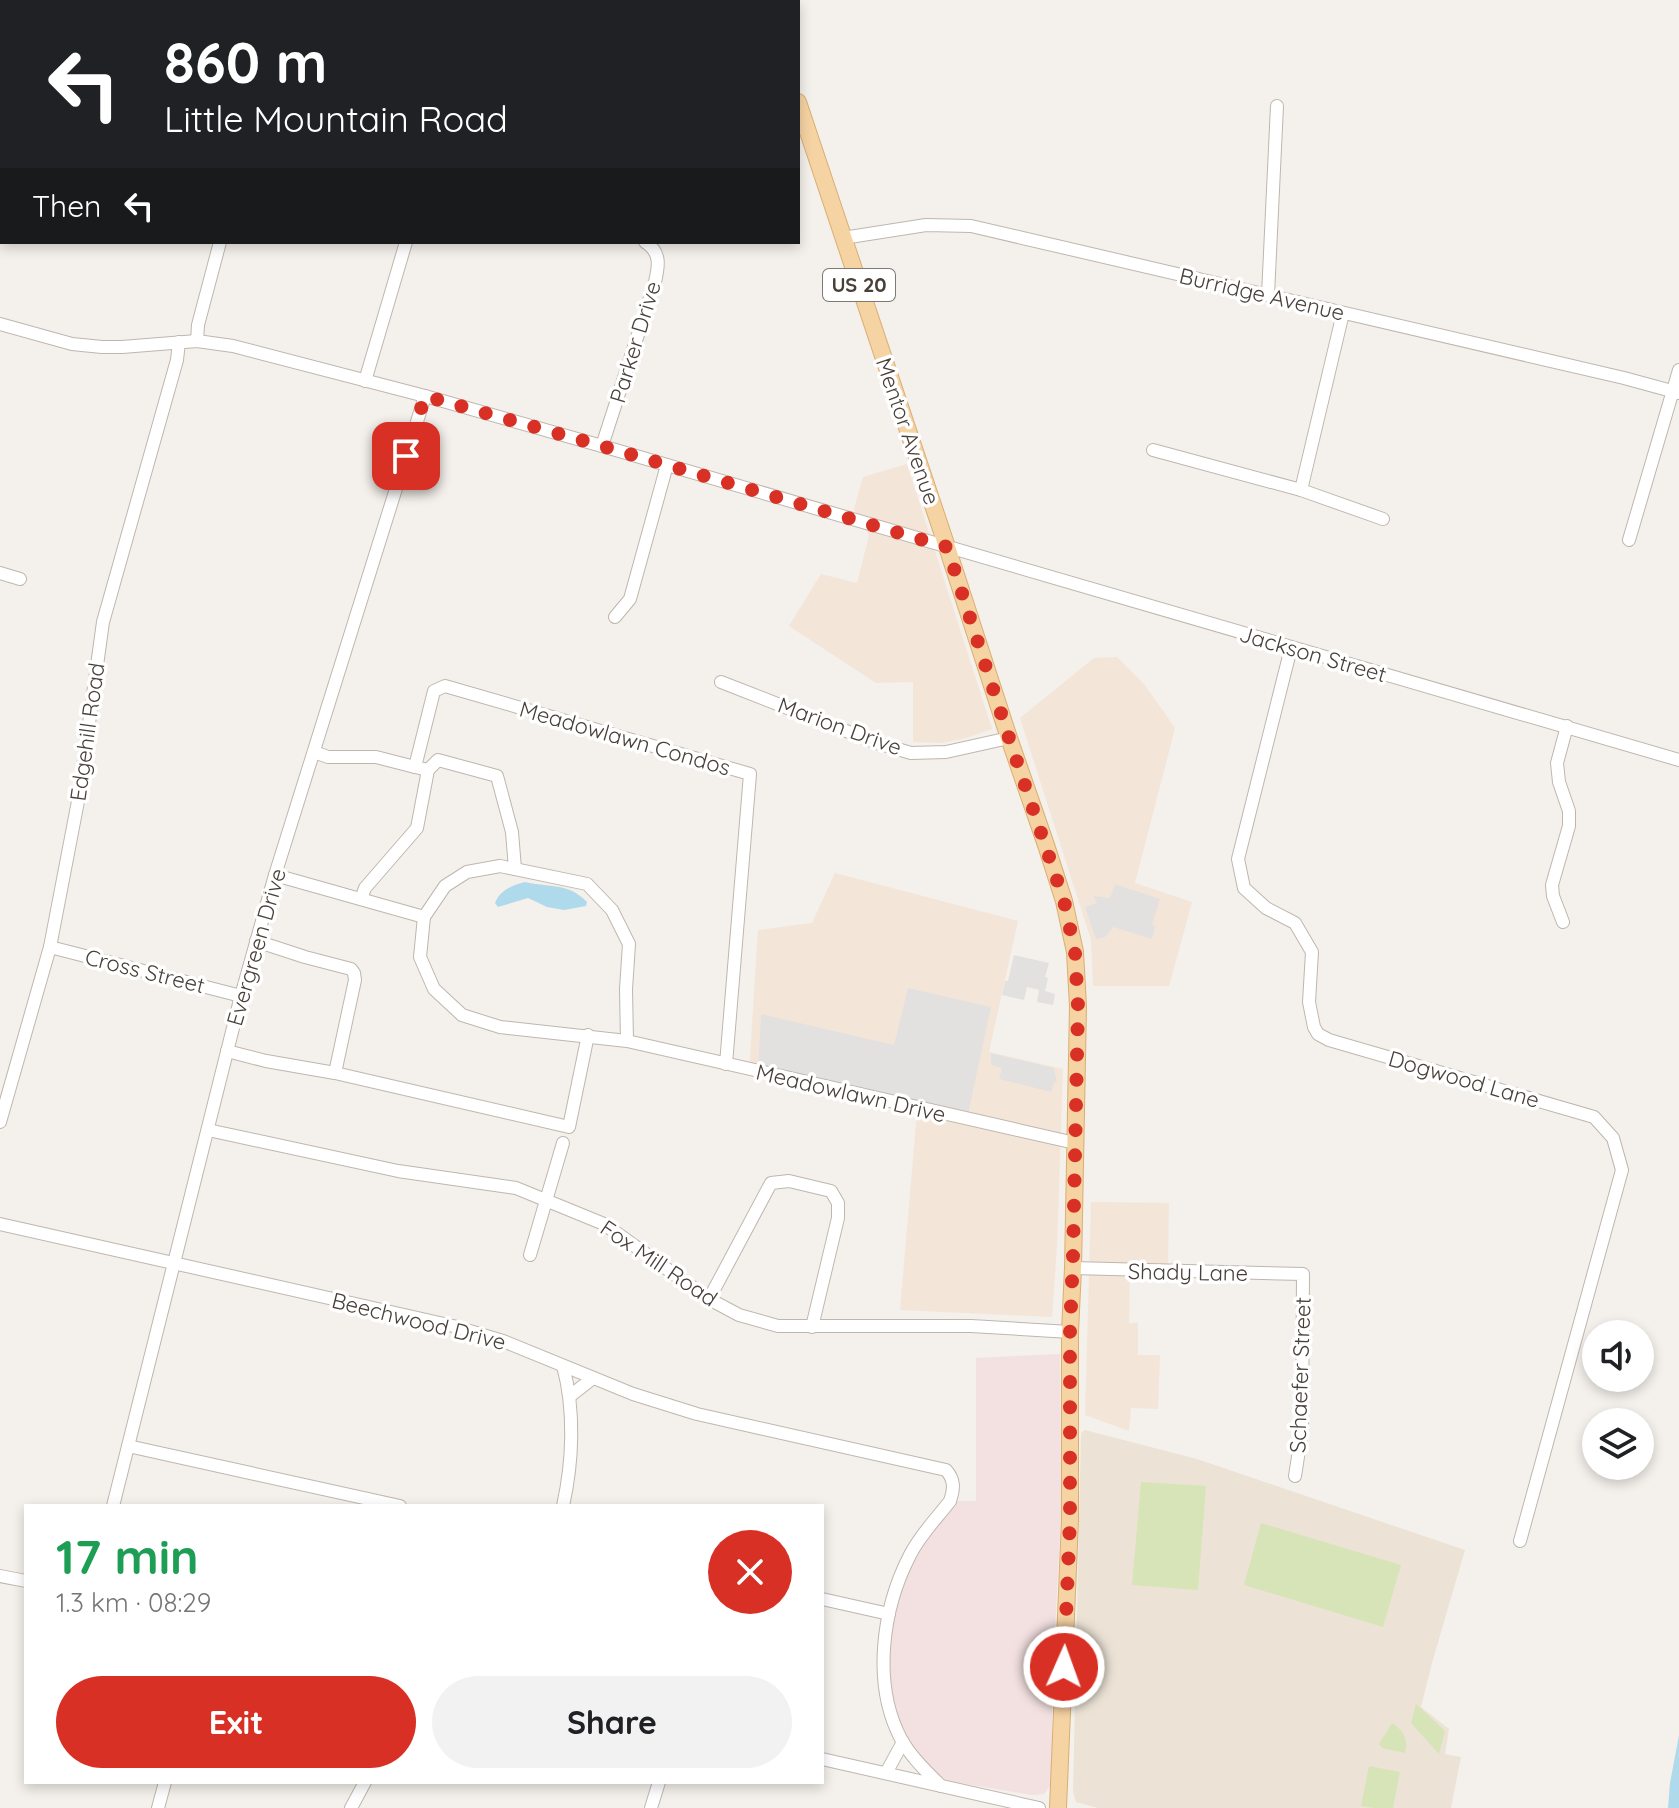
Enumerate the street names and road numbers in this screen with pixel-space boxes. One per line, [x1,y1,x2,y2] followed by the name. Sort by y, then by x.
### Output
[1177,261,1347,327] street label: Burridge Avenue
[823,269,895,301] road number: US 20
[603,278,667,406] street label: Parker Drive
[870,354,946,508] street label: Mentor Avenue
[1236,620,1390,688] street label: Jackson Street
[63,661,111,803] street label: Edgehill Road
[774,691,906,761] street label: Marion Drive
[516,694,734,782] street label: Meadowlawn Condos
[220,865,292,1029] street label: Evergreen Drive
[82,943,208,999] street label: Cross Street
[1385,1044,1543,1114] street label: Dogwood Lane
[753,1058,949,1128] street label: Meadowlawn Drive
[595,1214,723,1312] street label: Fox Mill Road
[1128,1257,1248,1287] street label: Shady Lane
[329,1286,509,1356] street label: Beechwood Drive
[1283,1296,1317,1454] street label: Schaefer Street

